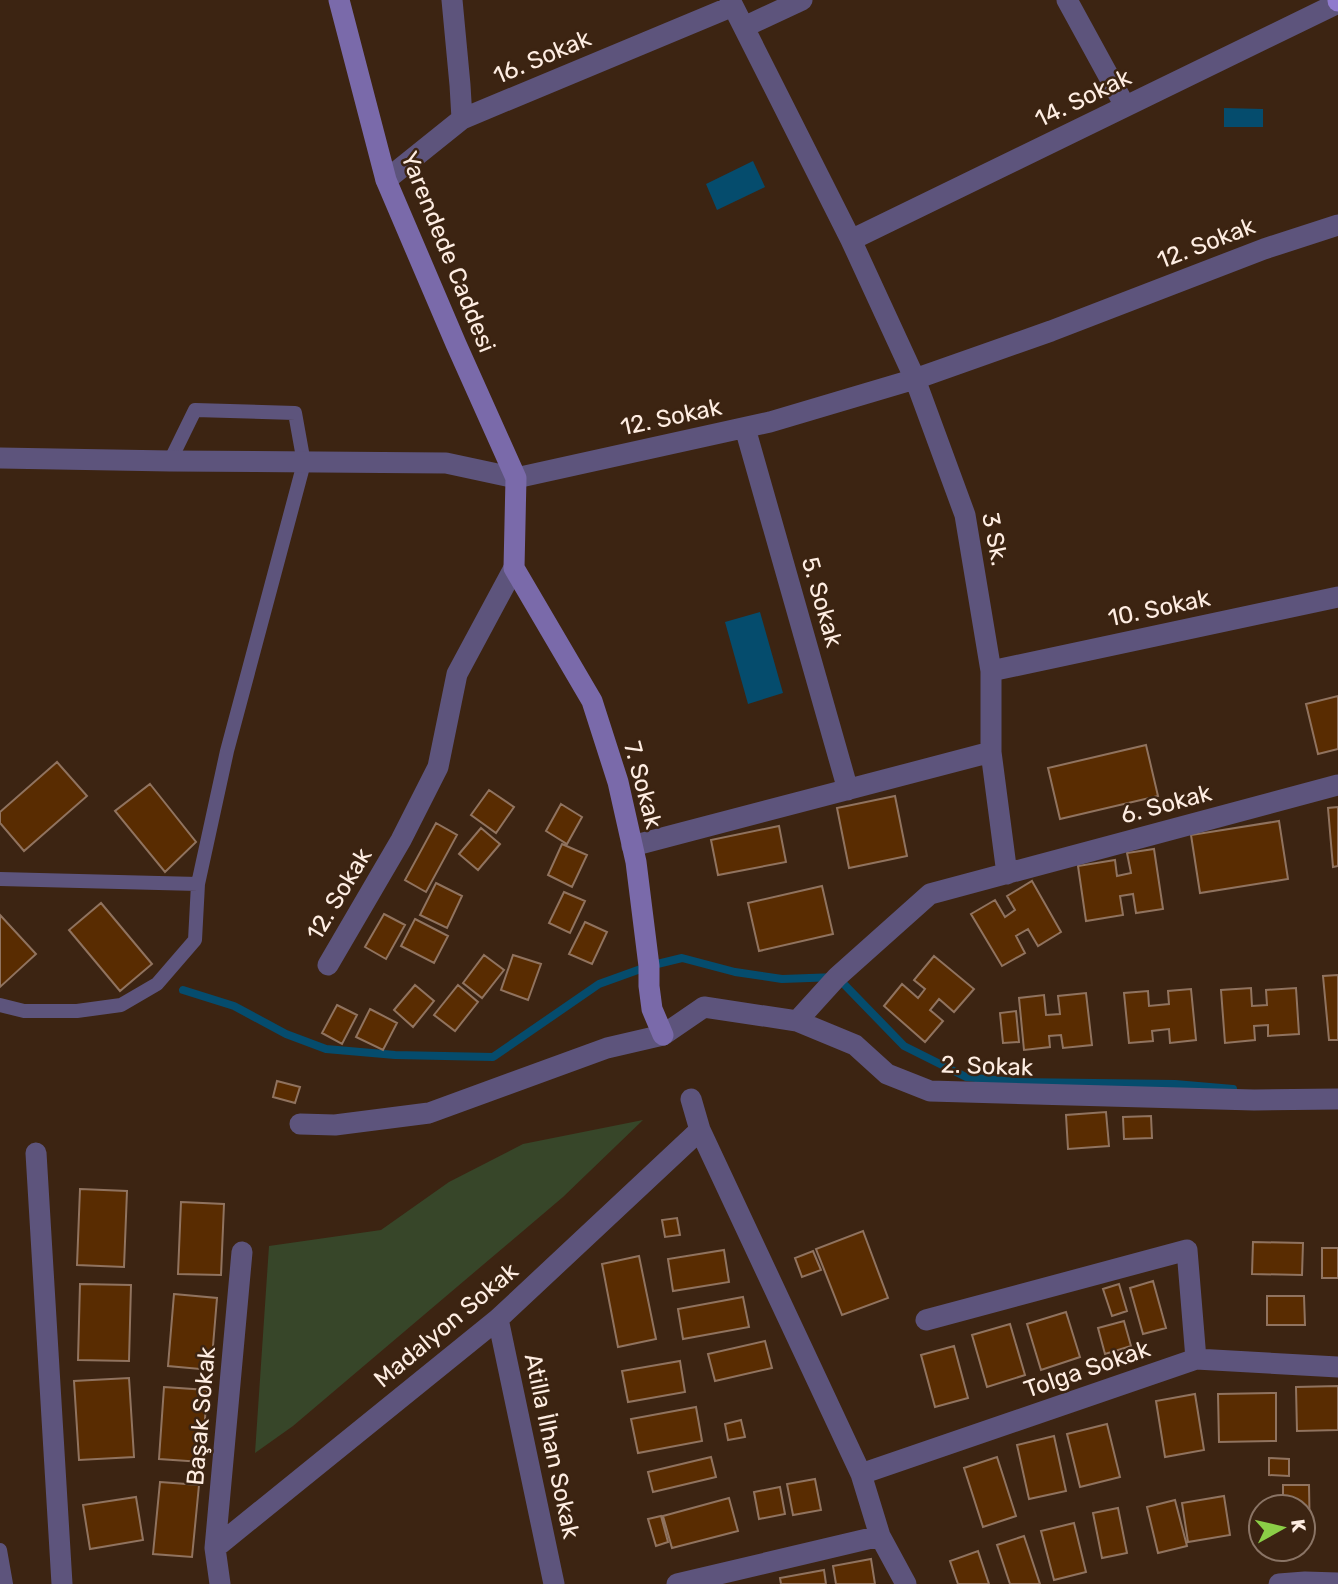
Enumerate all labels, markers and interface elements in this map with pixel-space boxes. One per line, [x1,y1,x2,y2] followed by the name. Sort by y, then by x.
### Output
[489,24,596,90] street label: 16. Sokak
[1030,63,1136,133] street label: 14. Sokak
[395,148,501,356] street label: Yarendede Caddesi
[1153,211,1260,274] street label: 12. Sokak
[618,392,725,441] street label: 12. Sokak
[976,510,1014,568] street label: 3 Sk.
[796,554,848,651] street label: 5. Sokak
[1105,583,1213,632] street label: 10. Sokak
[618,738,668,832] street label: 7. Sokak
[1118,778,1215,830] street label: 6. Sokak
[301,842,378,945] street label: 12. Sokak
[940,1050,1034,1082] street label: 2. Sokak
[368,1256,524,1393] street label: Madalyon Sokak
[1020,1334,1154,1404] street label: Tolga Sokak
[181,1345,221,1487] street label: Başak Sokak
[519,1351,585,1542] street label: Atilla İlhan Sokak
[1247,1493,1317,1563] north arrow
[1286,1518,1311,1534] text: K

